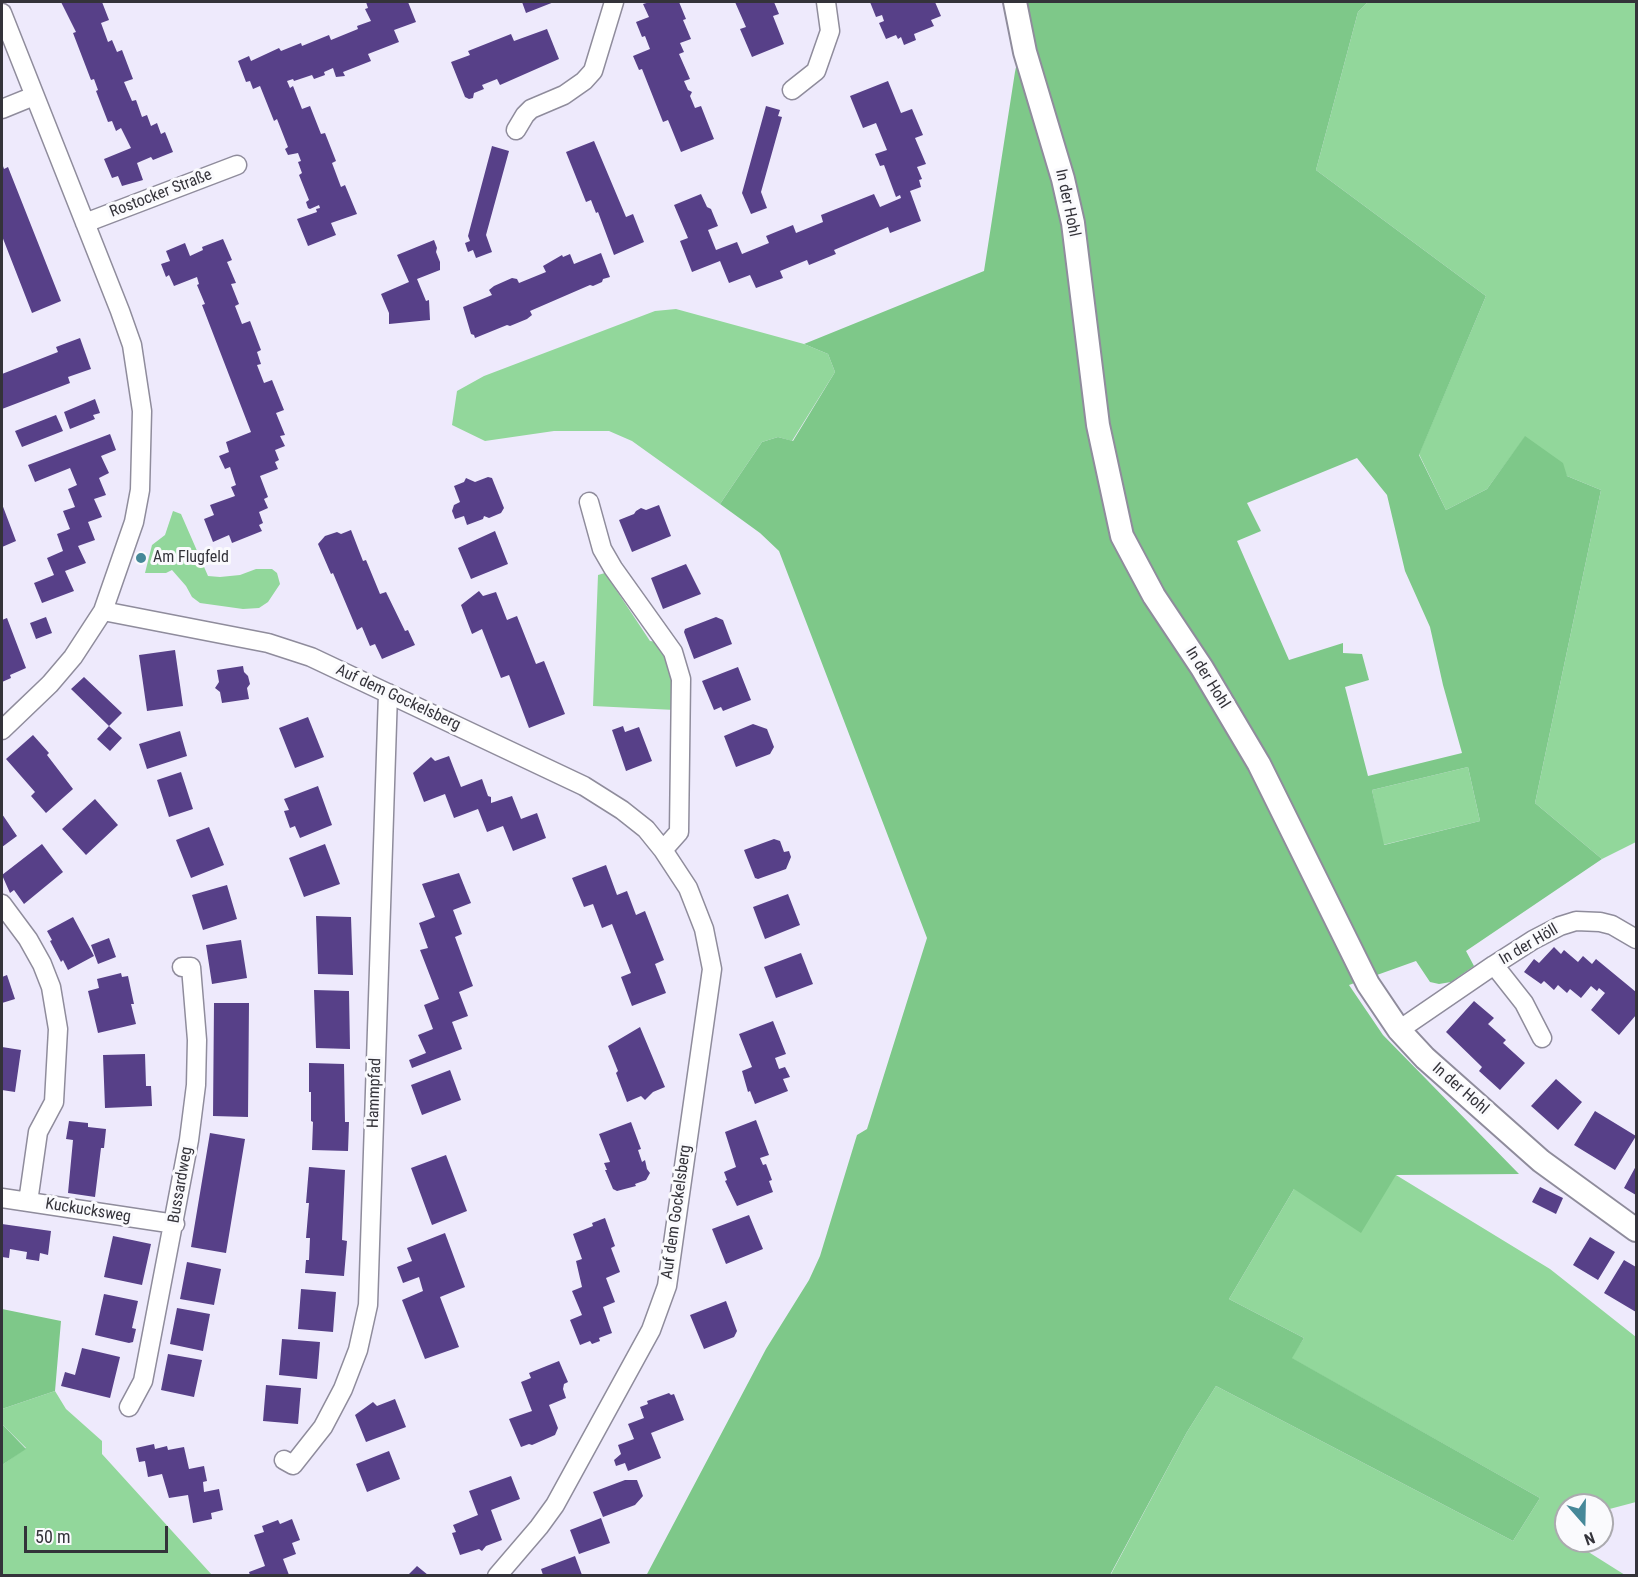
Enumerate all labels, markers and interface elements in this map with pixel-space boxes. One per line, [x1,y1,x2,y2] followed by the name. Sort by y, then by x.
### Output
[107,166,215,222] street label: Rostocker Straße
[1050,167,1084,239] street label: In der Hohl
[153,548,229,568] place label: Am Flugfeld
[134,551,148,565] marker: Am Flugfeld
[1181,644,1233,712] street label: In der Hohl
[333,661,463,735] street label: Auf dem Gockelsberg
[1496,921,1562,969] street label: In der Höll
[364,1058,386,1128] street label: Hammpfad
[1428,1059,1492,1119] street label: In der Hohl
[658,1144,696,1280] street label: Auf dem Gockelsberg
[165,1145,197,1225] street label: Bussardweg
[44,1195,132,1227] street label: Kuckucksweg
[1554,1493,1614,1553] north arrow
[27,1514,171,1552] scale bar
[35,1526,70,1547] text: 50 m
[1582,1528,1598,1549] text: N

